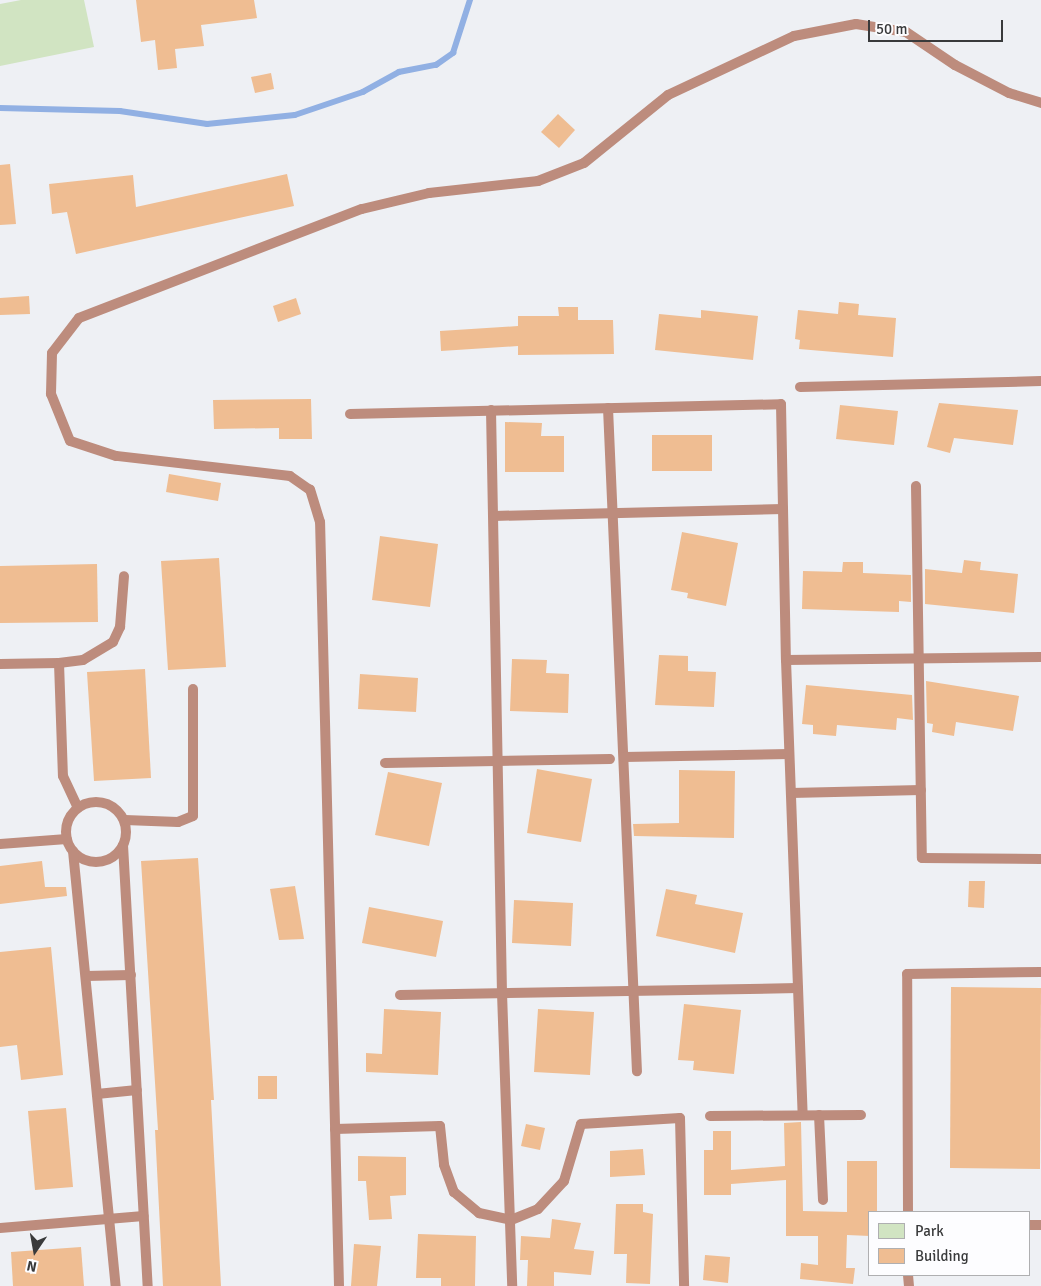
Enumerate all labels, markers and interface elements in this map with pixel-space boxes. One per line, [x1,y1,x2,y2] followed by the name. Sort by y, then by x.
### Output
[871,10,1006,42] scale bar
[876,20,907,38] text: 50 m
[868,1211,1031,1276] legend
[915,1222,944,1240] text: Park
[10,1226,60,1276] north arrow
[915,1247,969,1265] text: Building
[25,1257,38,1275] text: N

